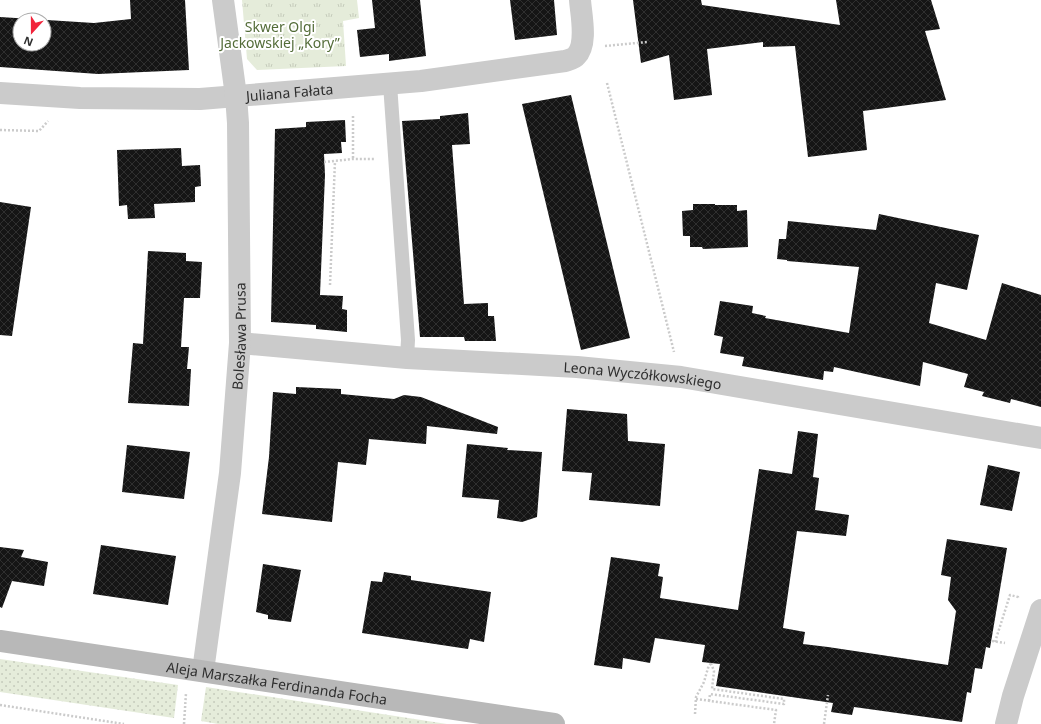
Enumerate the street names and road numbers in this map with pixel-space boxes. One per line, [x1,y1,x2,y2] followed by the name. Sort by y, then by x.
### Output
[243,79,334,105] street label: Juliana Fałata
[227,282,250,390] street label: Bolesława Prusa
[563,357,723,393] street label: Leona Wyczółkowskiego
[165,657,389,708] street label: Aleja Marszałka Ferdinanda Focha

